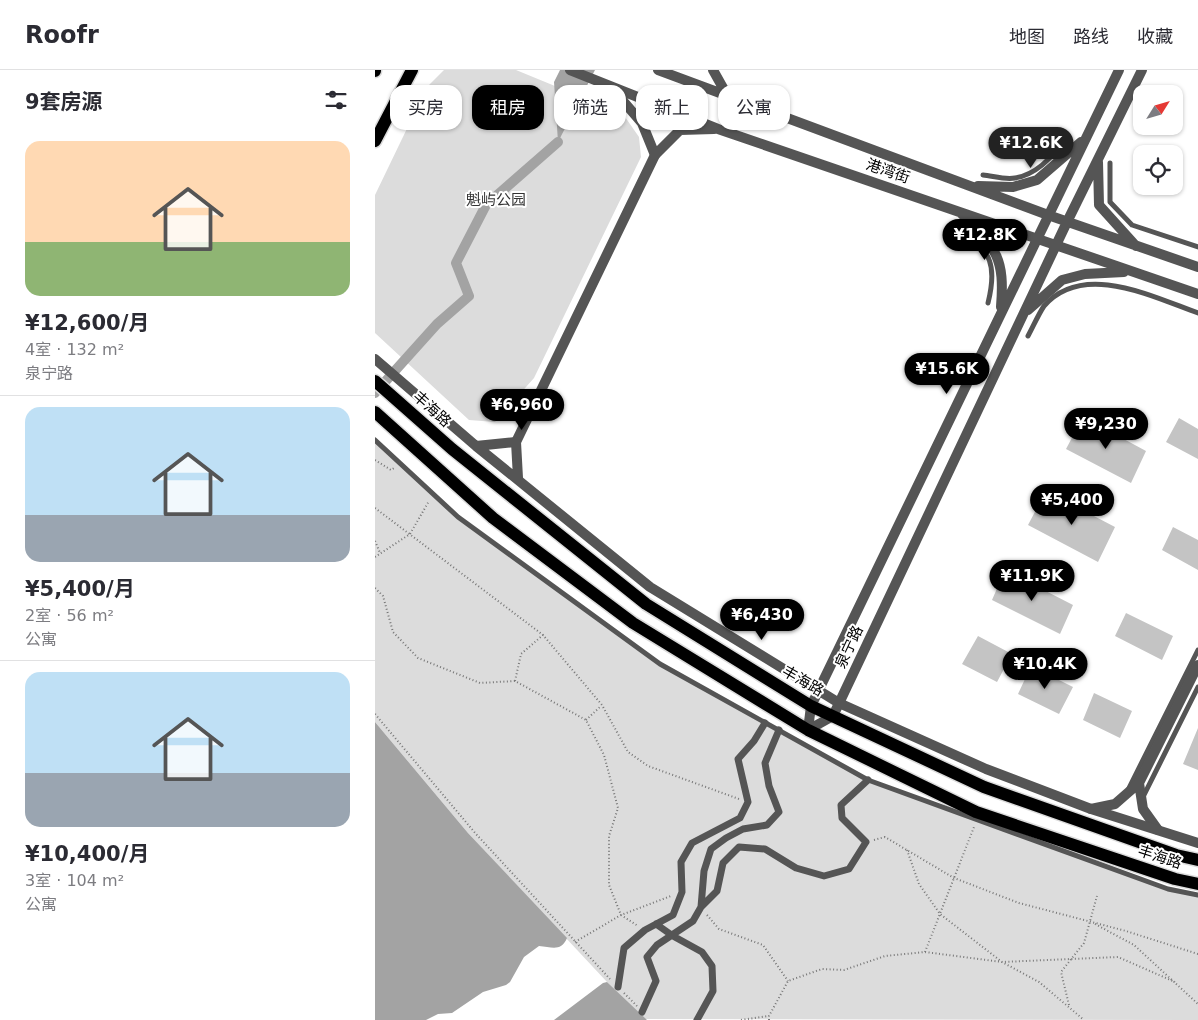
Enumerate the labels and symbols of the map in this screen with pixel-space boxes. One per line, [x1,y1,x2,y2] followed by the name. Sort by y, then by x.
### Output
[1133,85,1183,135] north arrow
[990,126,1072,169] pin: ¥12.6K
[864,155,912,187] street label: 港湾街
[466,191,526,209] park label: 魁屿公园
[944,218,1026,261] pin: ¥12.8K
[906,352,988,395] pin: ¥15.6K
[409,387,455,431] street label: 丰海路
[481,388,563,431] pin: ¥6,960
[1065,408,1147,450] pin: ¥9,230
[1031,484,1113,526] pin: ¥5,400
[991,560,1073,602] pin: ¥11.9K
[721,598,803,641] pin: ¥6,430
[831,623,867,671] street label: 泉宁路
[1004,648,1086,690] pin: ¥10.4K
[779,662,827,700] street label: 丰海路
[1136,841,1184,873] street label: 丰海路

